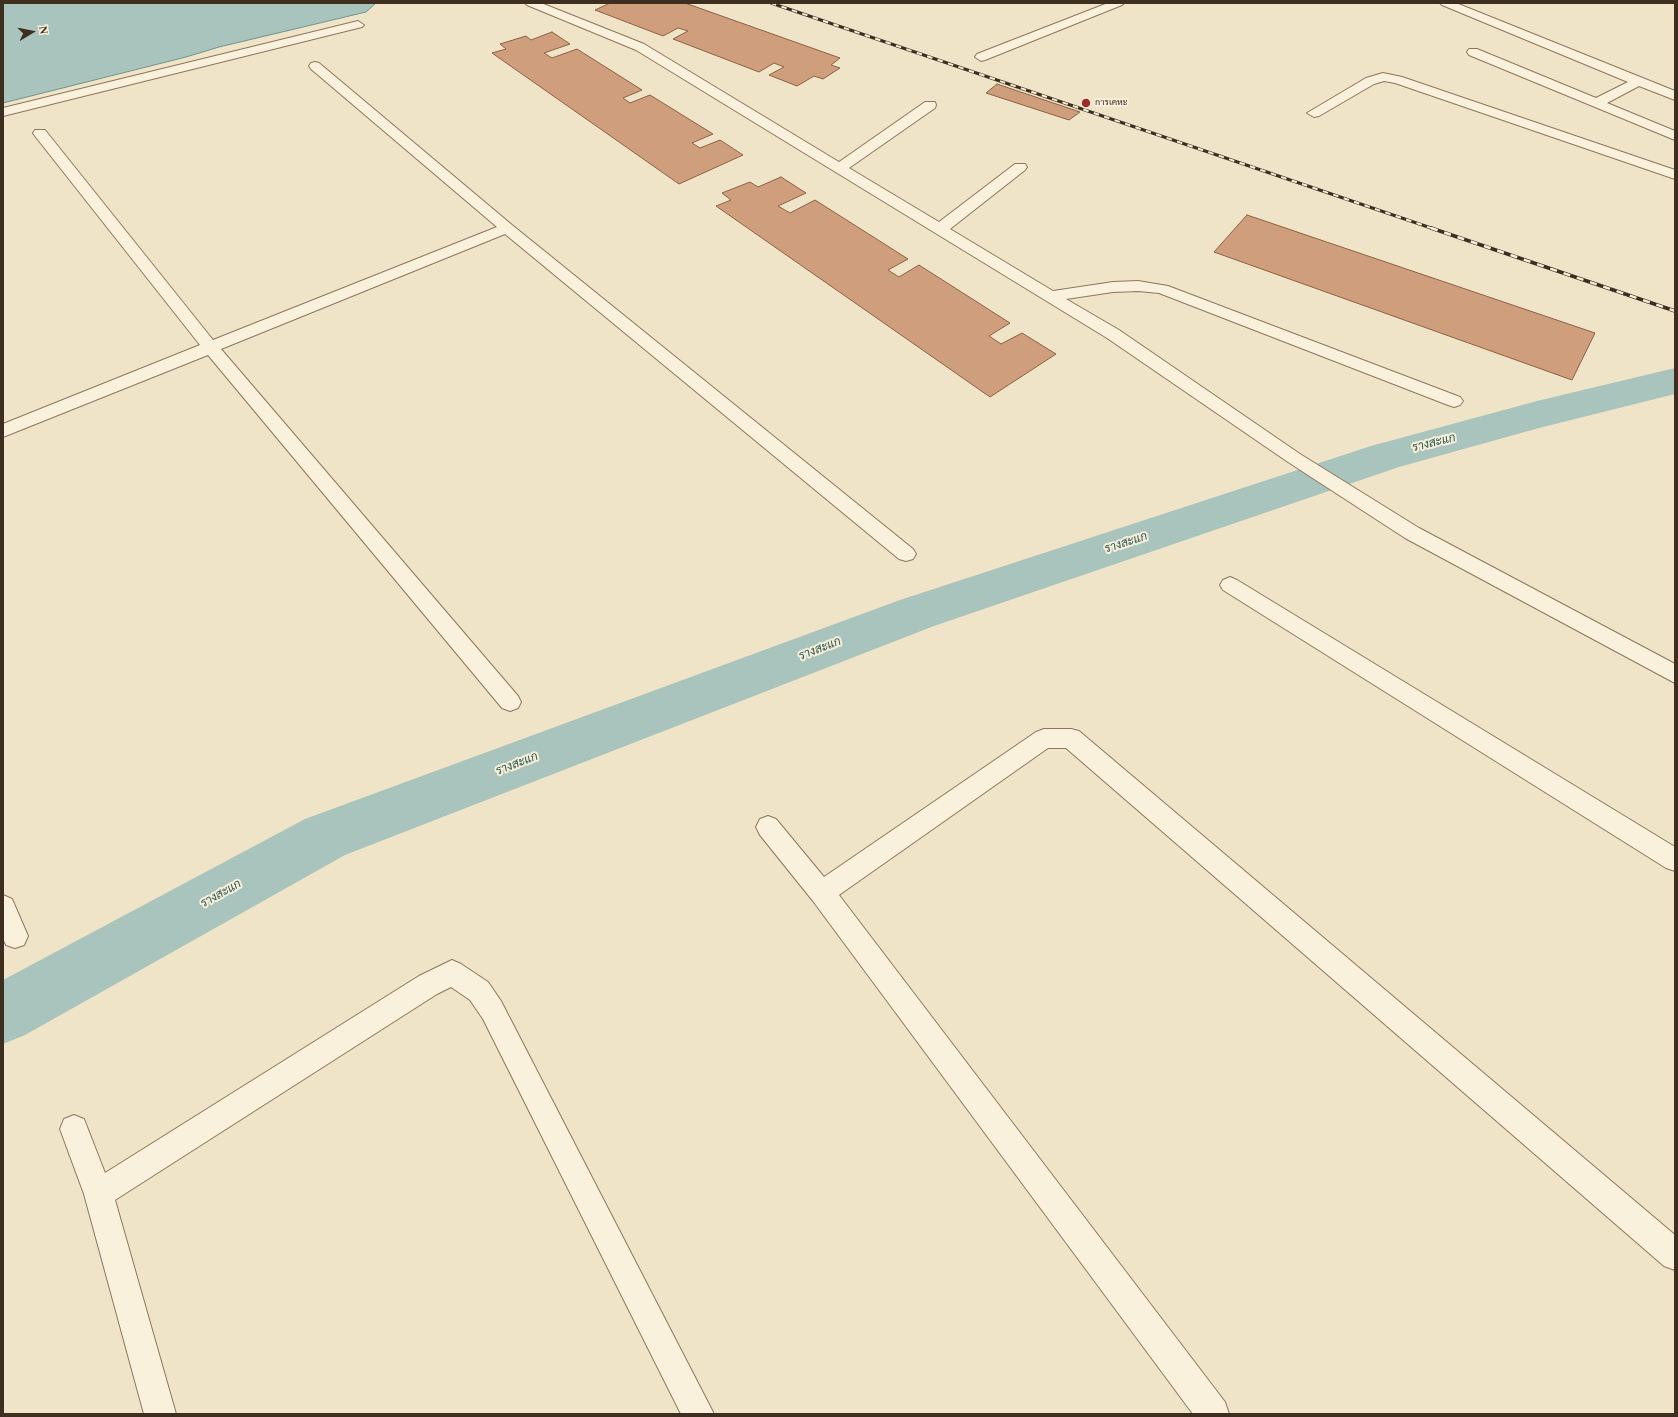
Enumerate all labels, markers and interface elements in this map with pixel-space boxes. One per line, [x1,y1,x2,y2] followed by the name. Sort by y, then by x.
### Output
[12,12,52,52] north arrow
[37,25,50,35] text: N
[1080,97,1092,109] marker: การเคหะ
[1095,98,1128,108] place label: การเคหะ
[1411,431,1457,455] water label: รางสะแก
[1103,529,1149,557] water label: รางสะแก
[797,634,843,664] water label: รางสะแก
[494,749,540,779] water label: รางสะแก
[198,877,244,911] water label: รางสะแก

